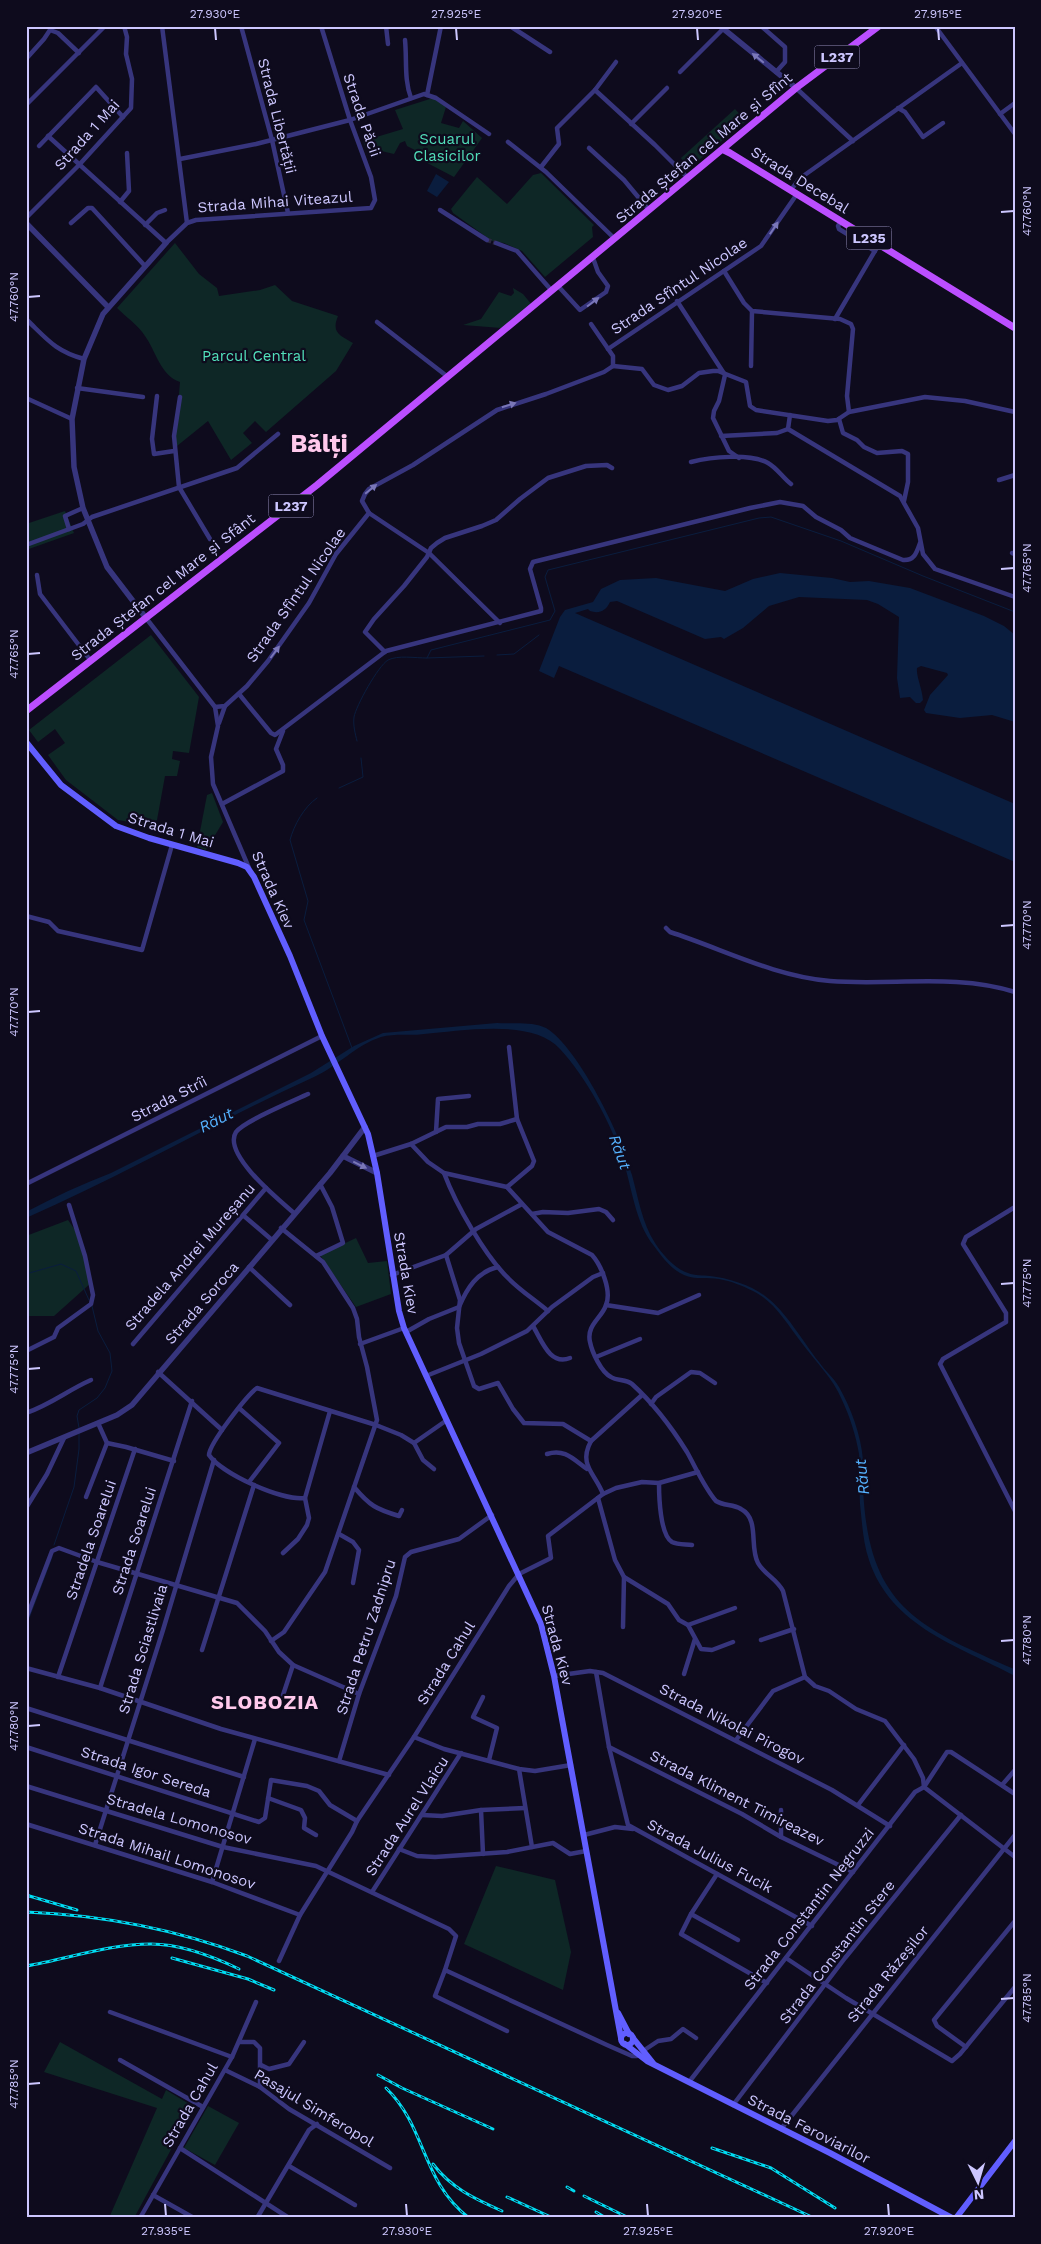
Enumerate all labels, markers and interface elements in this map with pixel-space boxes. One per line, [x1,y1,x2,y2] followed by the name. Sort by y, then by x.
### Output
[190,7,241,21] text: 27.930°E
[431,7,481,21] text: 27.925°E
[672,7,723,21] text: 27.920°E
[914,7,962,21] text: 27.915°E
[814,46,860,68] road number: L237
[752,52,765,63] one-way arrow
[254,56,300,176] street label: Strada Libertății
[612,68,796,227] street label: Strada Ștefan cel Mare și Sfînt
[339,71,385,159] street label: Strada Păcii
[51,96,123,174] street label: Strada 1 Mai
[413,130,481,165] park label: Scuarul Clasicilor
[748,143,853,218] street label: Strada Decebal
[1020,186,1034,236] text: 47.760°N
[197,188,353,216] street label: Strada Mihai Viteazul
[769,221,779,235] one-way arrow
[846,227,892,250] road number: L235
[607,234,751,338] street label: Strada Sfîntul Nicolae
[7,272,21,322] text: 47.760°N
[586,296,599,307] one-way arrow
[202,347,306,365] park label: Parcul Central
[502,401,517,409] one-way arrow
[290,429,348,458] district label: Bălți
[364,484,378,494] one-way arrow
[268,494,314,518] road number: L237
[67,509,259,665] street label: Strada Ștefan cel Mare și Sfânt
[243,524,349,666] street label: Strada Sfîntul Nicolae
[1020,543,1034,593] text: 47.765°N
[7,629,21,679] text: 47.765°N
[270,645,280,659] one-way arrow
[126,808,216,852] street label: Strada 1 Mai
[248,848,298,932] street label: Strada Kiev
[1020,900,1034,950] text: 47.770°N
[7,987,21,1037] text: 47.770°N
[128,1072,210,1126] street label: Strada Strîi
[196,1103,237,1137] water label: Răut
[605,1132,635,1173] water label: Răut
[352,1161,367,1169] one-way arrow
[121,1180,259,1334] street label: Stradela Andrei Mureșanu
[390,1231,422,1316] street label: Strada Kiev
[161,1258,243,1348] street label: Strada Soroca
[1020,1258,1034,1308] text: 47.775°N
[7,1344,21,1394] text: 47.775°N
[851,1458,873,1496] water label: Răut
[62,1478,120,1602] street label: Stradela Soarelui
[108,1485,160,1597] street label: Strada Soarelui
[332,1557,400,1717] street label: Strada Petru Zadnipru
[115,1581,171,1716] street label: Strada Sciastlivaia
[538,1603,576,1688] street label: Strada Kiev
[1020,1615,1034,1665] text: 47.780°N
[413,1618,479,1708] street label: Strada Cahul
[657,1680,808,1768] street label: Strada Nikolai Pirogov
[211,1690,319,1714] district label: SLOBOZIA
[7,1701,21,1751] text: 47.780°N
[79,1742,214,1802] street label: Strada Igor Sereda
[647,1746,827,1850] street label: Strada Kliment Timireazev
[362,1753,452,1879] street label: Strada Aurel Vlaicu
[104,1790,254,1848] street label: Stradela Lomonosov
[644,1815,776,1897] street label: Strada Julius Fucik
[76,1819,258,1893] street label: Strada Mihail Lomonosov
[740,1824,878,1994] street label: Strada Constantin Negruzzi
[775,1877,899,2027] street label: Strada Constantin Stere
[843,1922,933,2026] street label: Strada Răzeșilor
[1020,1973,1034,2023] text: 47.785°N
[7,2059,21,2109] text: 47.785°N
[158,2059,222,2151] street label: Strada Cahul
[251,2065,377,2151] street label: Pasajul Simferopol
[745,2090,873,2168] street label: Strada Feroviarilor
[954,2156,1004,2206] north arrow
[973,2187,985,2203] text: N
[141,2224,191,2238] text: 27.935°E
[382,2224,433,2238] text: 27.930°E
[623,2224,673,2238] text: 27.925°E
[864,2224,915,2238] text: 27.920°E

